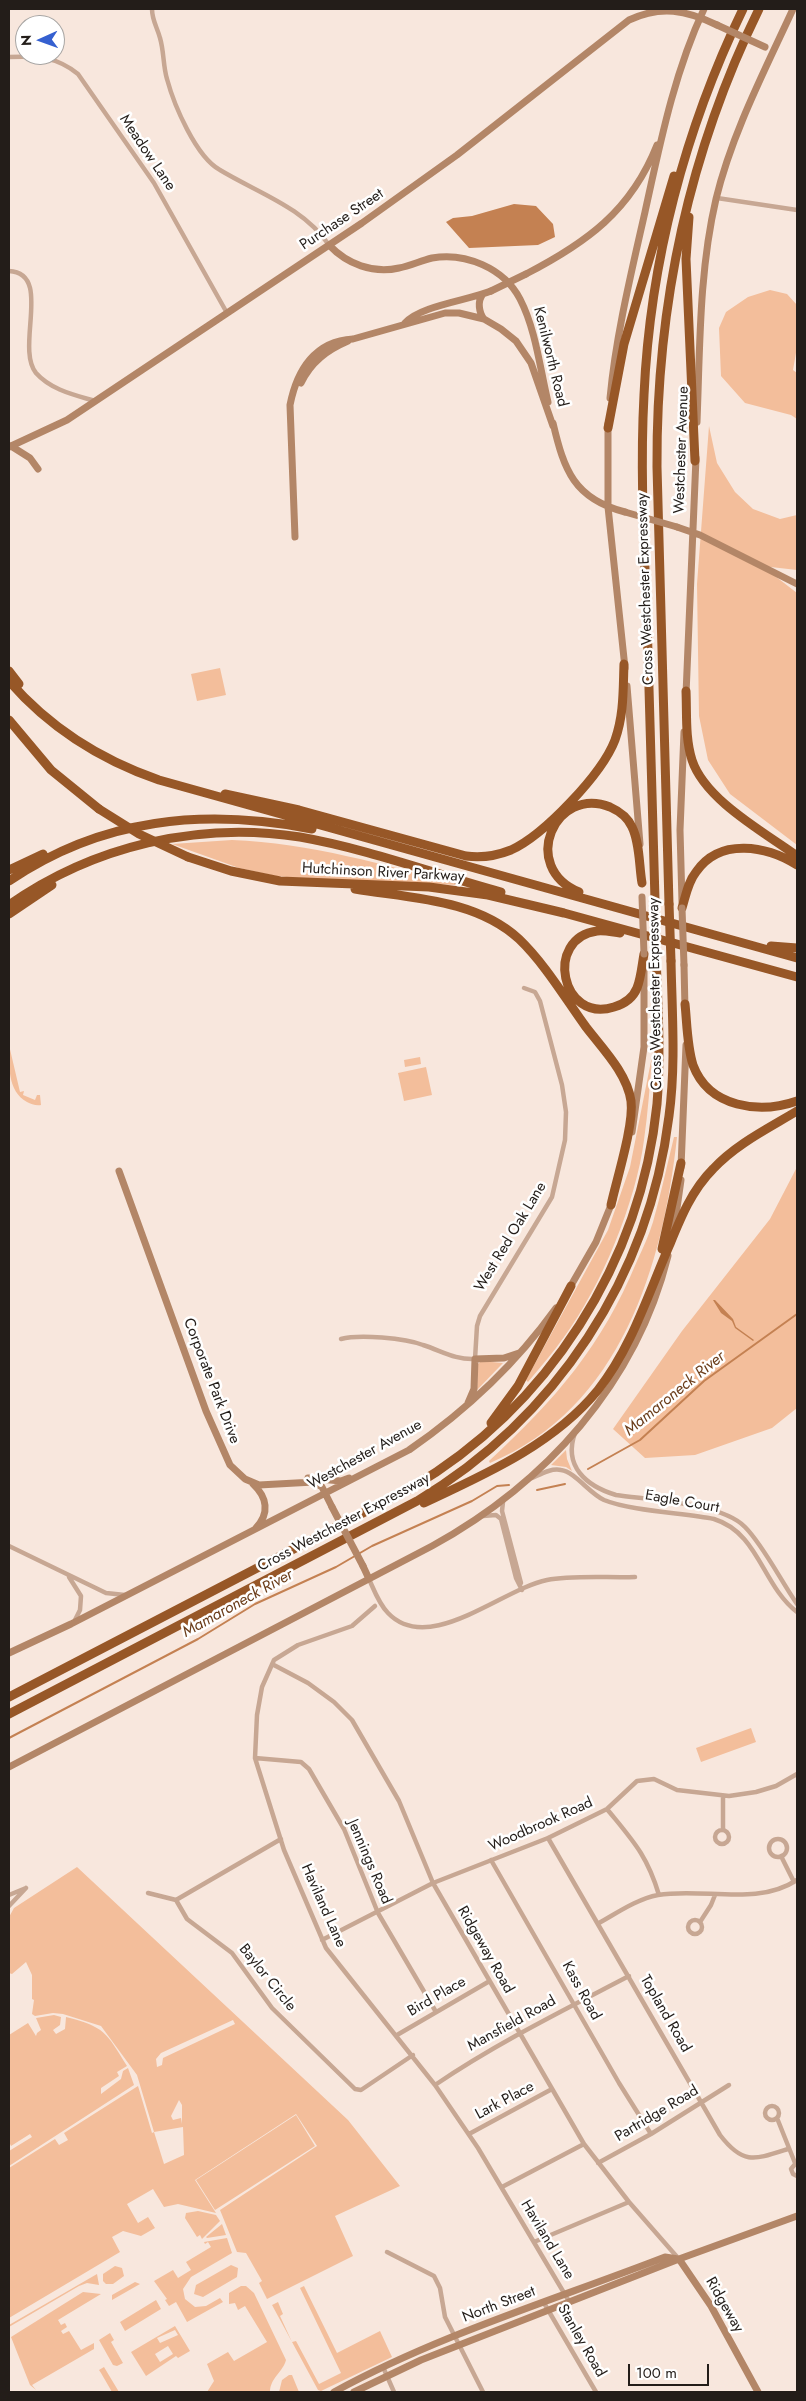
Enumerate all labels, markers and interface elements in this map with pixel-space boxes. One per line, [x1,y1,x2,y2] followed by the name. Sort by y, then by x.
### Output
[15,15,65,65] north arrow
[16,35,36,46] text: N
[115,112,179,194] street label: Meadow Lane
[297,185,387,255] street label: Purchase Street
[529,305,571,409] street label: Kenilworth Road
[671,386,693,514] street label: Westchester Avenue
[634,493,658,685] street label: Cross Westchester Expressway
[301,860,465,886] street label: Hutchinson River Parkway
[645,898,667,1090] street label: Cross Westchester Expressway
[471,1179,551,1295] street label: West Red Oak Lane
[179,1316,243,1446] street label: Corporate Park Drive
[621,1348,729,1440] water label: Mamaroneck River
[305,1416,425,1494] street label: Westchester Avenue
[255,1470,433,1576] street label: Cross Westchester Expressway
[644,1487,720,1517] street label: Eagle Court
[179,1566,297,1642] water label: Mamaroneck River
[486,1794,596,1856] street label: Woodbrook Road
[343,1817,395,1907] street label: Jennings Road
[297,1861,349,1951] street label: Haviland Lane
[453,1903,517,1997] street label: Ridgeway Road
[235,1941,299,2015] street label: Baylor Circle
[557,1958,605,2024] street label: Kass Road
[636,1972,694,2056] street label: Topland Road
[405,1973,469,2021] street label: Bird Place
[465,1992,559,2056] street label: Mansfield Road
[473,2078,537,2124] street label: Lark Place
[612,2082,702,2146] street label: Partridge Road
[516,2197,578,2283] street label: Haviland Lane
[701,2274,747,2336] street label: Ridgeway
[460,2283,538,2327] street label: North Street
[553,2301,609,2381] street label: Stanley Road
[631,2354,712,2386] scale bar
[636,2362,677,2384] text: 100 m

